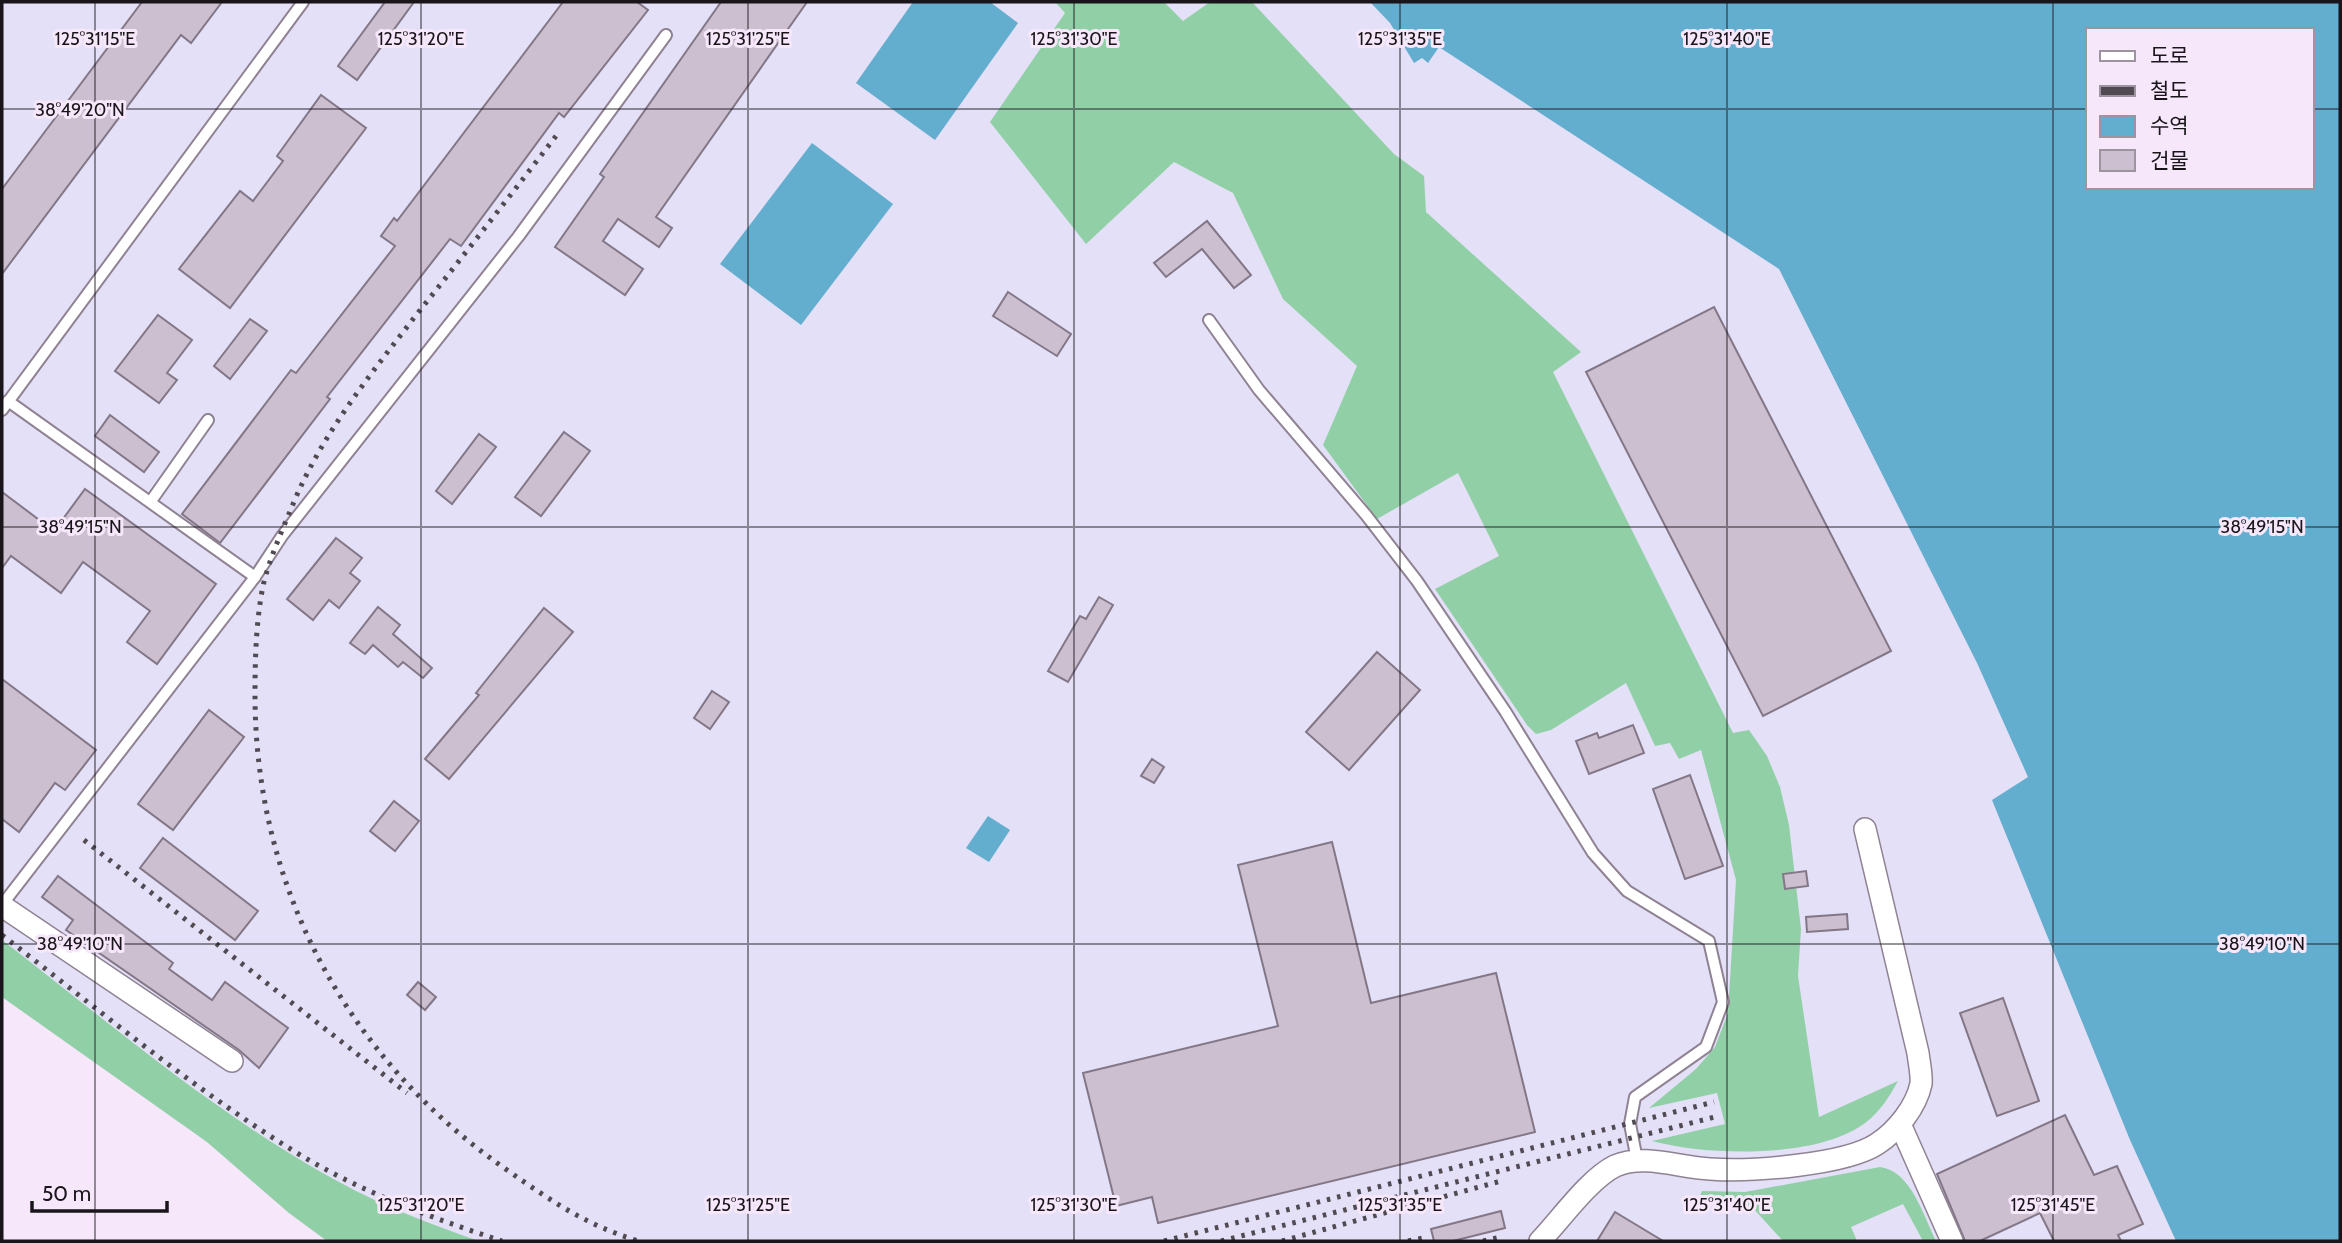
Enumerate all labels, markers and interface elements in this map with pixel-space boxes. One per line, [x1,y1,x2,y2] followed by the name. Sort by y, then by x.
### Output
[55,28,135,50] text: 125°31'15"E
[378,28,464,50] text: 125°31'20"E
[706,28,790,50] text: 125°31'25"E
[1030,28,1118,50] text: 125°31'30"E
[1358,28,1442,50] text: 125°31'35"E
[1683,28,1771,50] text: 125°31'40"E
[2086,28,2314,189] legend
[2150,43,2189,68] text: 도로
[2150,78,2189,103] text: 철도
[35,99,125,121] text: 38°49'20"N
[2150,113,2189,138] text: 수역
[2150,148,2189,173] text: 건물
[38,516,122,538] text: 38°49'15"N
[2220,516,2304,538] text: 38°49'15"N
[37,933,123,955] text: 38°49'10"N
[2219,933,2305,955] text: 38°49'10"N
[32,1170,166,1214] scale bar
[42,1181,91,1206] text: 50 m
[378,1194,464,1216] text: 125°31'20"E
[706,1194,790,1216] text: 125°31'25"E
[1030,1194,1118,1216] text: 125°31'30"E
[1358,1194,1442,1216] text: 125°31'35"E
[1683,1194,1771,1216] text: 125°31'40"E
[2011,1194,2095,1216] text: 125°31'45"E

